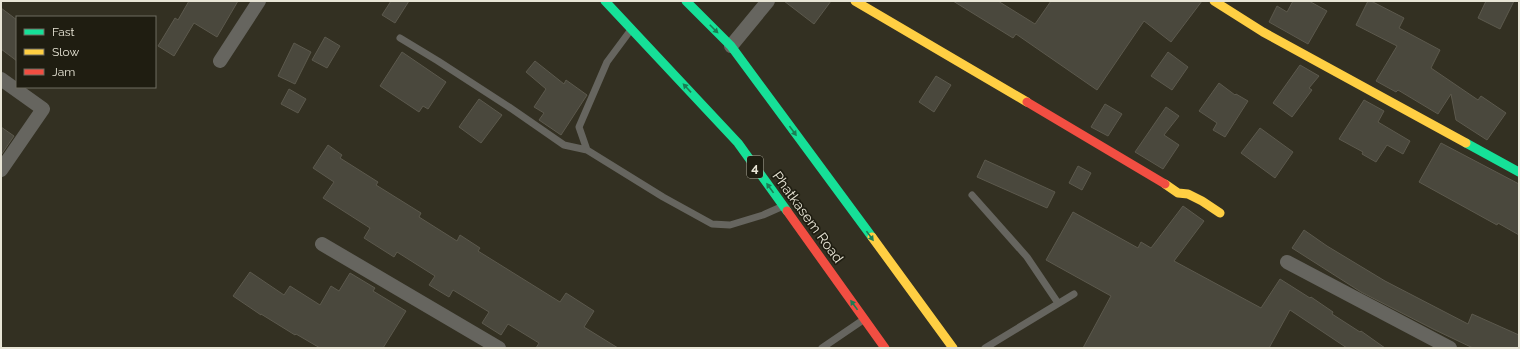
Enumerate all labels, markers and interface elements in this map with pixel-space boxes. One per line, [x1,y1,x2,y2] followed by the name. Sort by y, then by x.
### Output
[16,16,156,88] legend
[709,24,719,34] one-way arrow
[52,25,75,39] text: Fast
[52,45,79,59] text: Slow
[52,65,75,79] text: Jam
[683,84,692,93] one-way arrow
[789,126,797,136] one-way arrow
[747,156,763,178] road number: 4
[769,168,847,266] street label: Phatkasem Road
[766,183,774,193] one-way arrow
[866,230,875,241] one-way arrow
[850,300,858,310] one-way arrow

